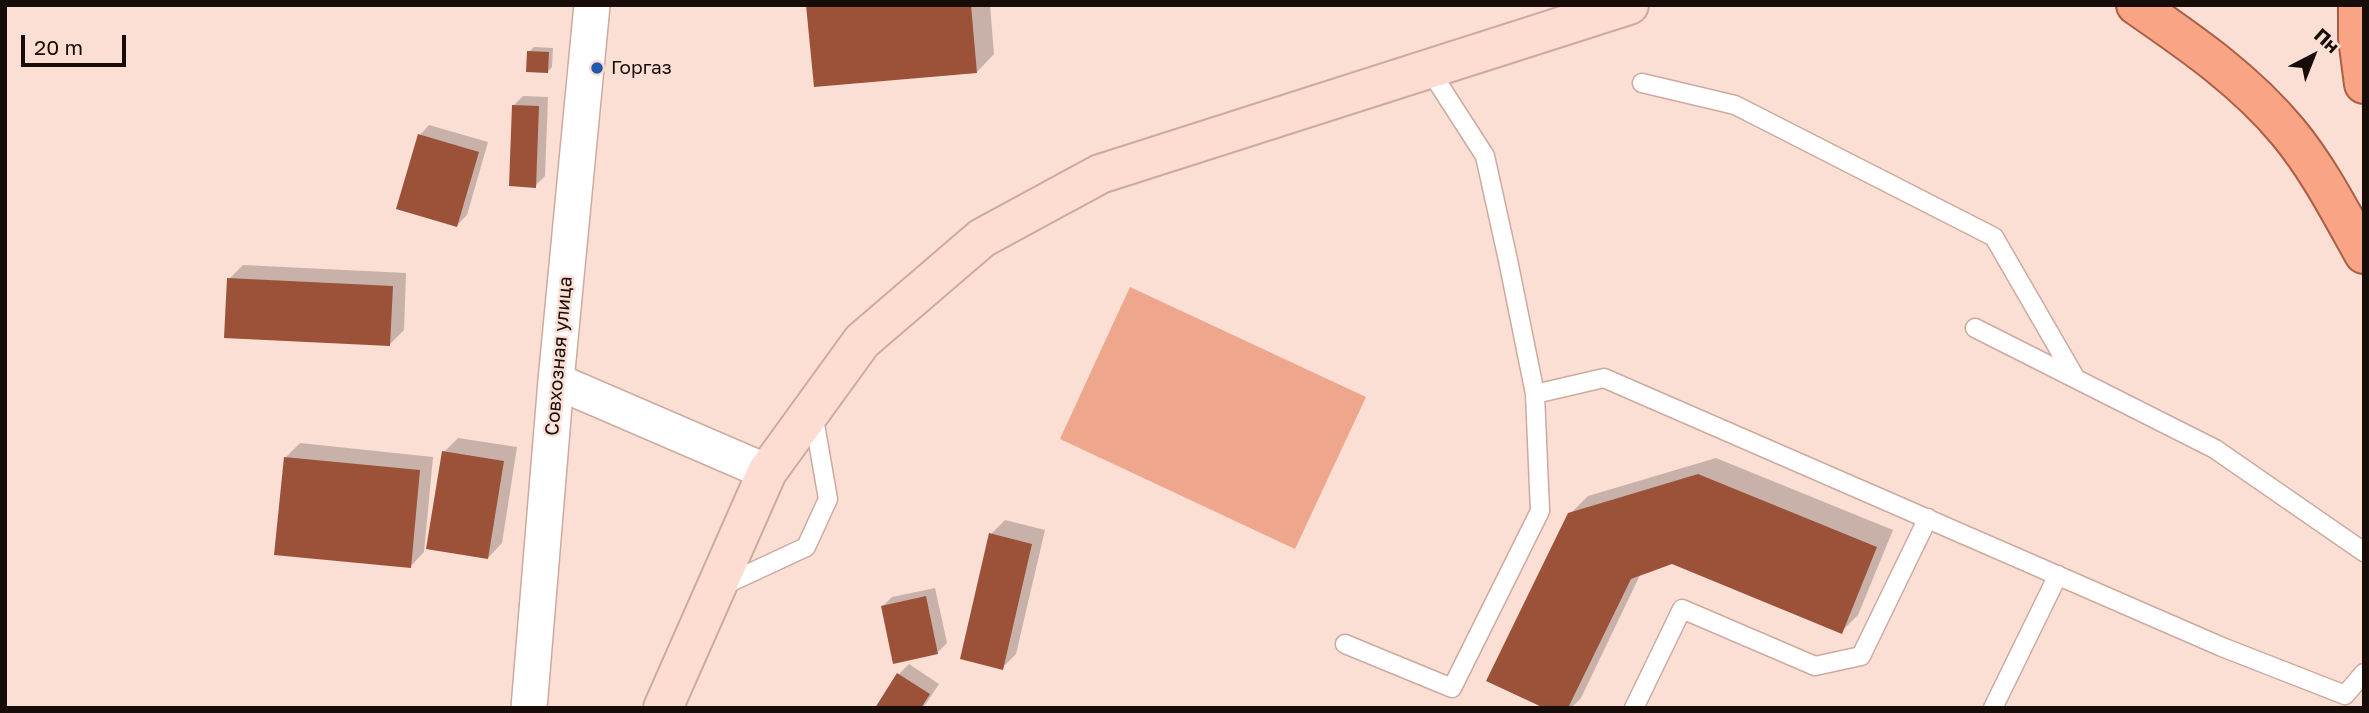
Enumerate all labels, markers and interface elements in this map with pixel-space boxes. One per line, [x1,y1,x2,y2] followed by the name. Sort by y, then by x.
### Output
[24,21,130,65] scale bar
[2278,21,2348,91] north arrow
[2310,23,2345,57] text: Пн
[34,34,83,60] text: 20 m
[611,57,672,79] place label: Горгаз
[589,60,605,76] marker: Горгаз
[541,275,577,437] street label: Совхозная улица

